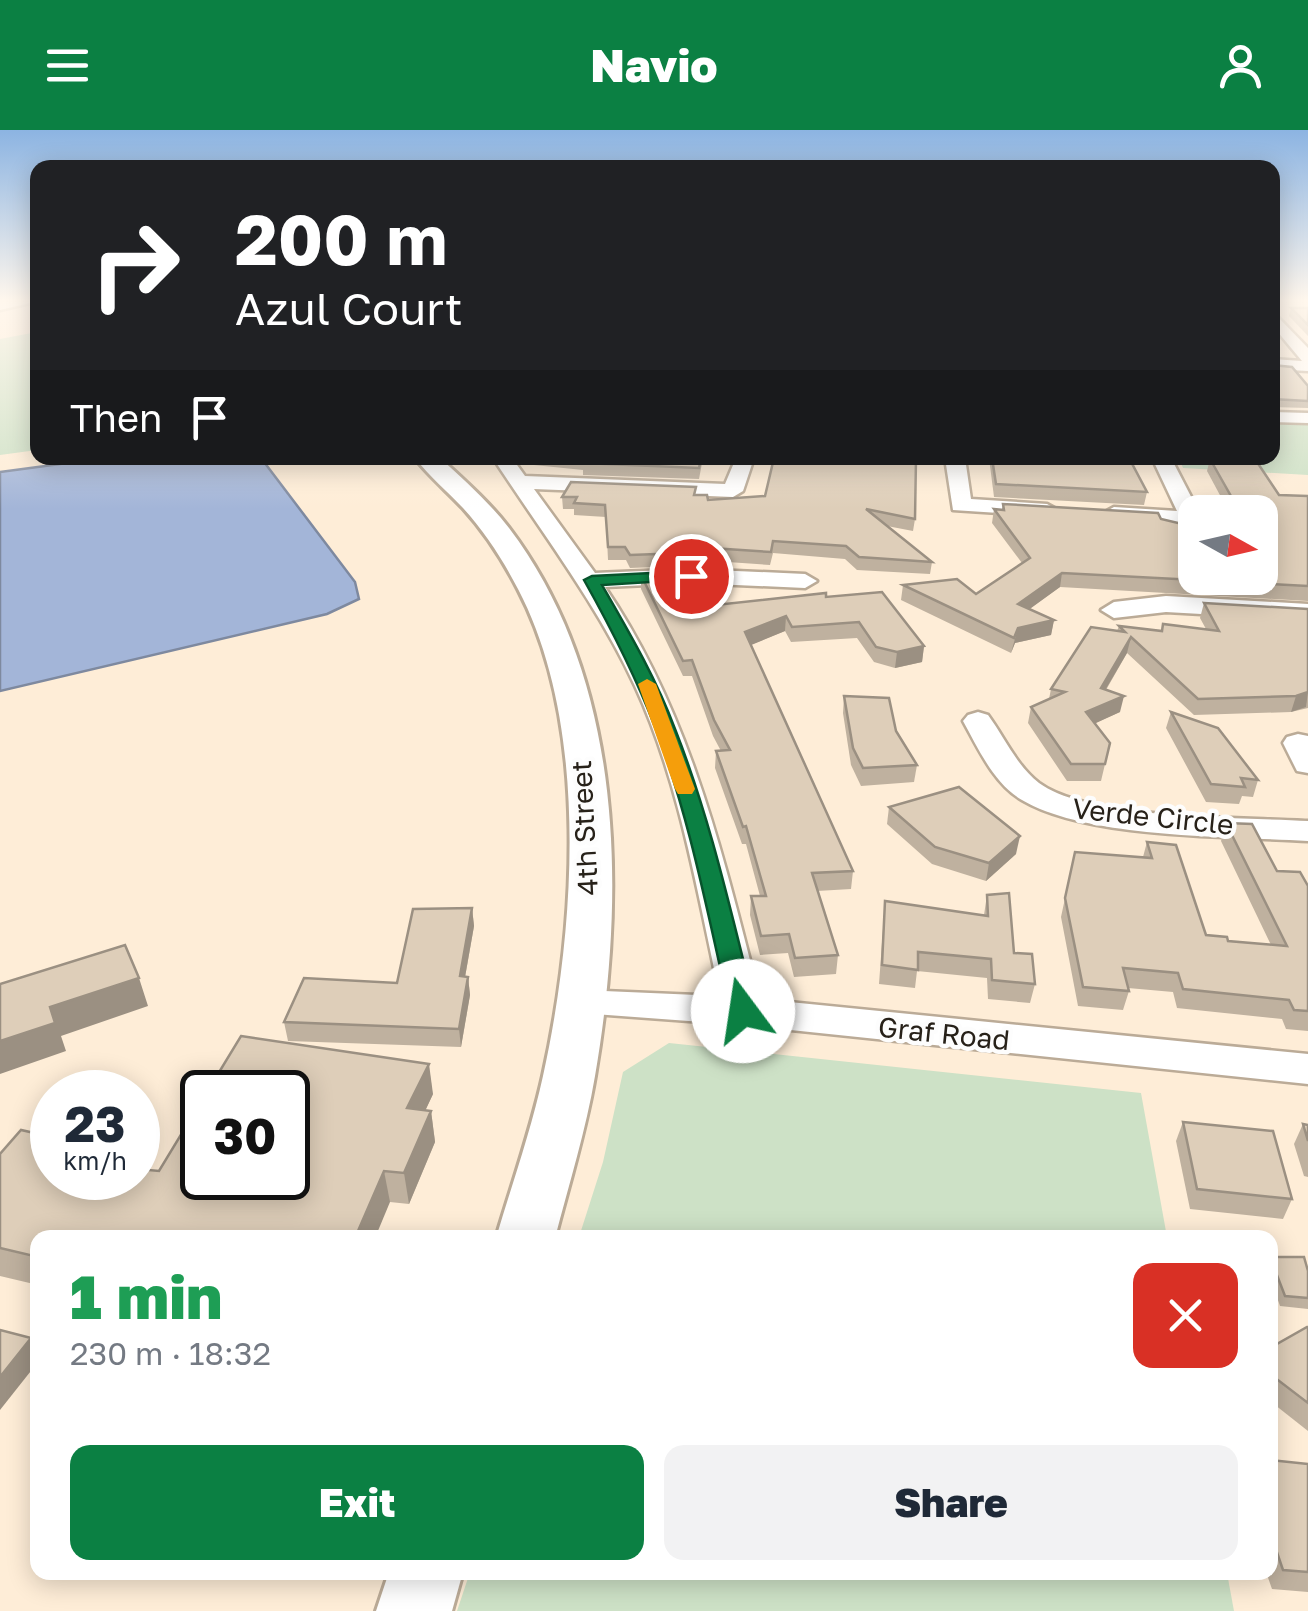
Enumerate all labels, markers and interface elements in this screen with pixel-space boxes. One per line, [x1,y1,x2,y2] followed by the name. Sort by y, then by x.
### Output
[40,38,95,93] icon: menu
[590,38,718,92] text: Navio
[1213,38,1268,93] icon: person
[235,196,447,280] text: 200 m
[70,200,200,330] icon: right
[235,281,463,335] text: Azul Court
[182,390,237,445] icon: arrive
[70,395,162,440] text: Then
[1178,495,1278,595] north arrow
[1178,495,1278,595] map controls
[649,534,734,619] pin
[664,549,719,604] icon: arrive
[564,760,604,896] street label: 4th Street
[1071,791,1235,841] street label: Verde Circle
[691,959,795,1063] position arrow
[877,1010,1011,1056] street label: Graf Road
[180,1070,310,1200] speed limit sign: 30
[64,1093,125,1153] text: 23
[63,1145,127,1176] text: km/h
[70,1260,222,1332] text: 1 min
[1133,1263,1238,1368] button: close
[70,1334,271,1372] text: 230 m · 18:32
[70,1445,644,1560] button: Exit
[664,1445,1238,1560] button: Share

